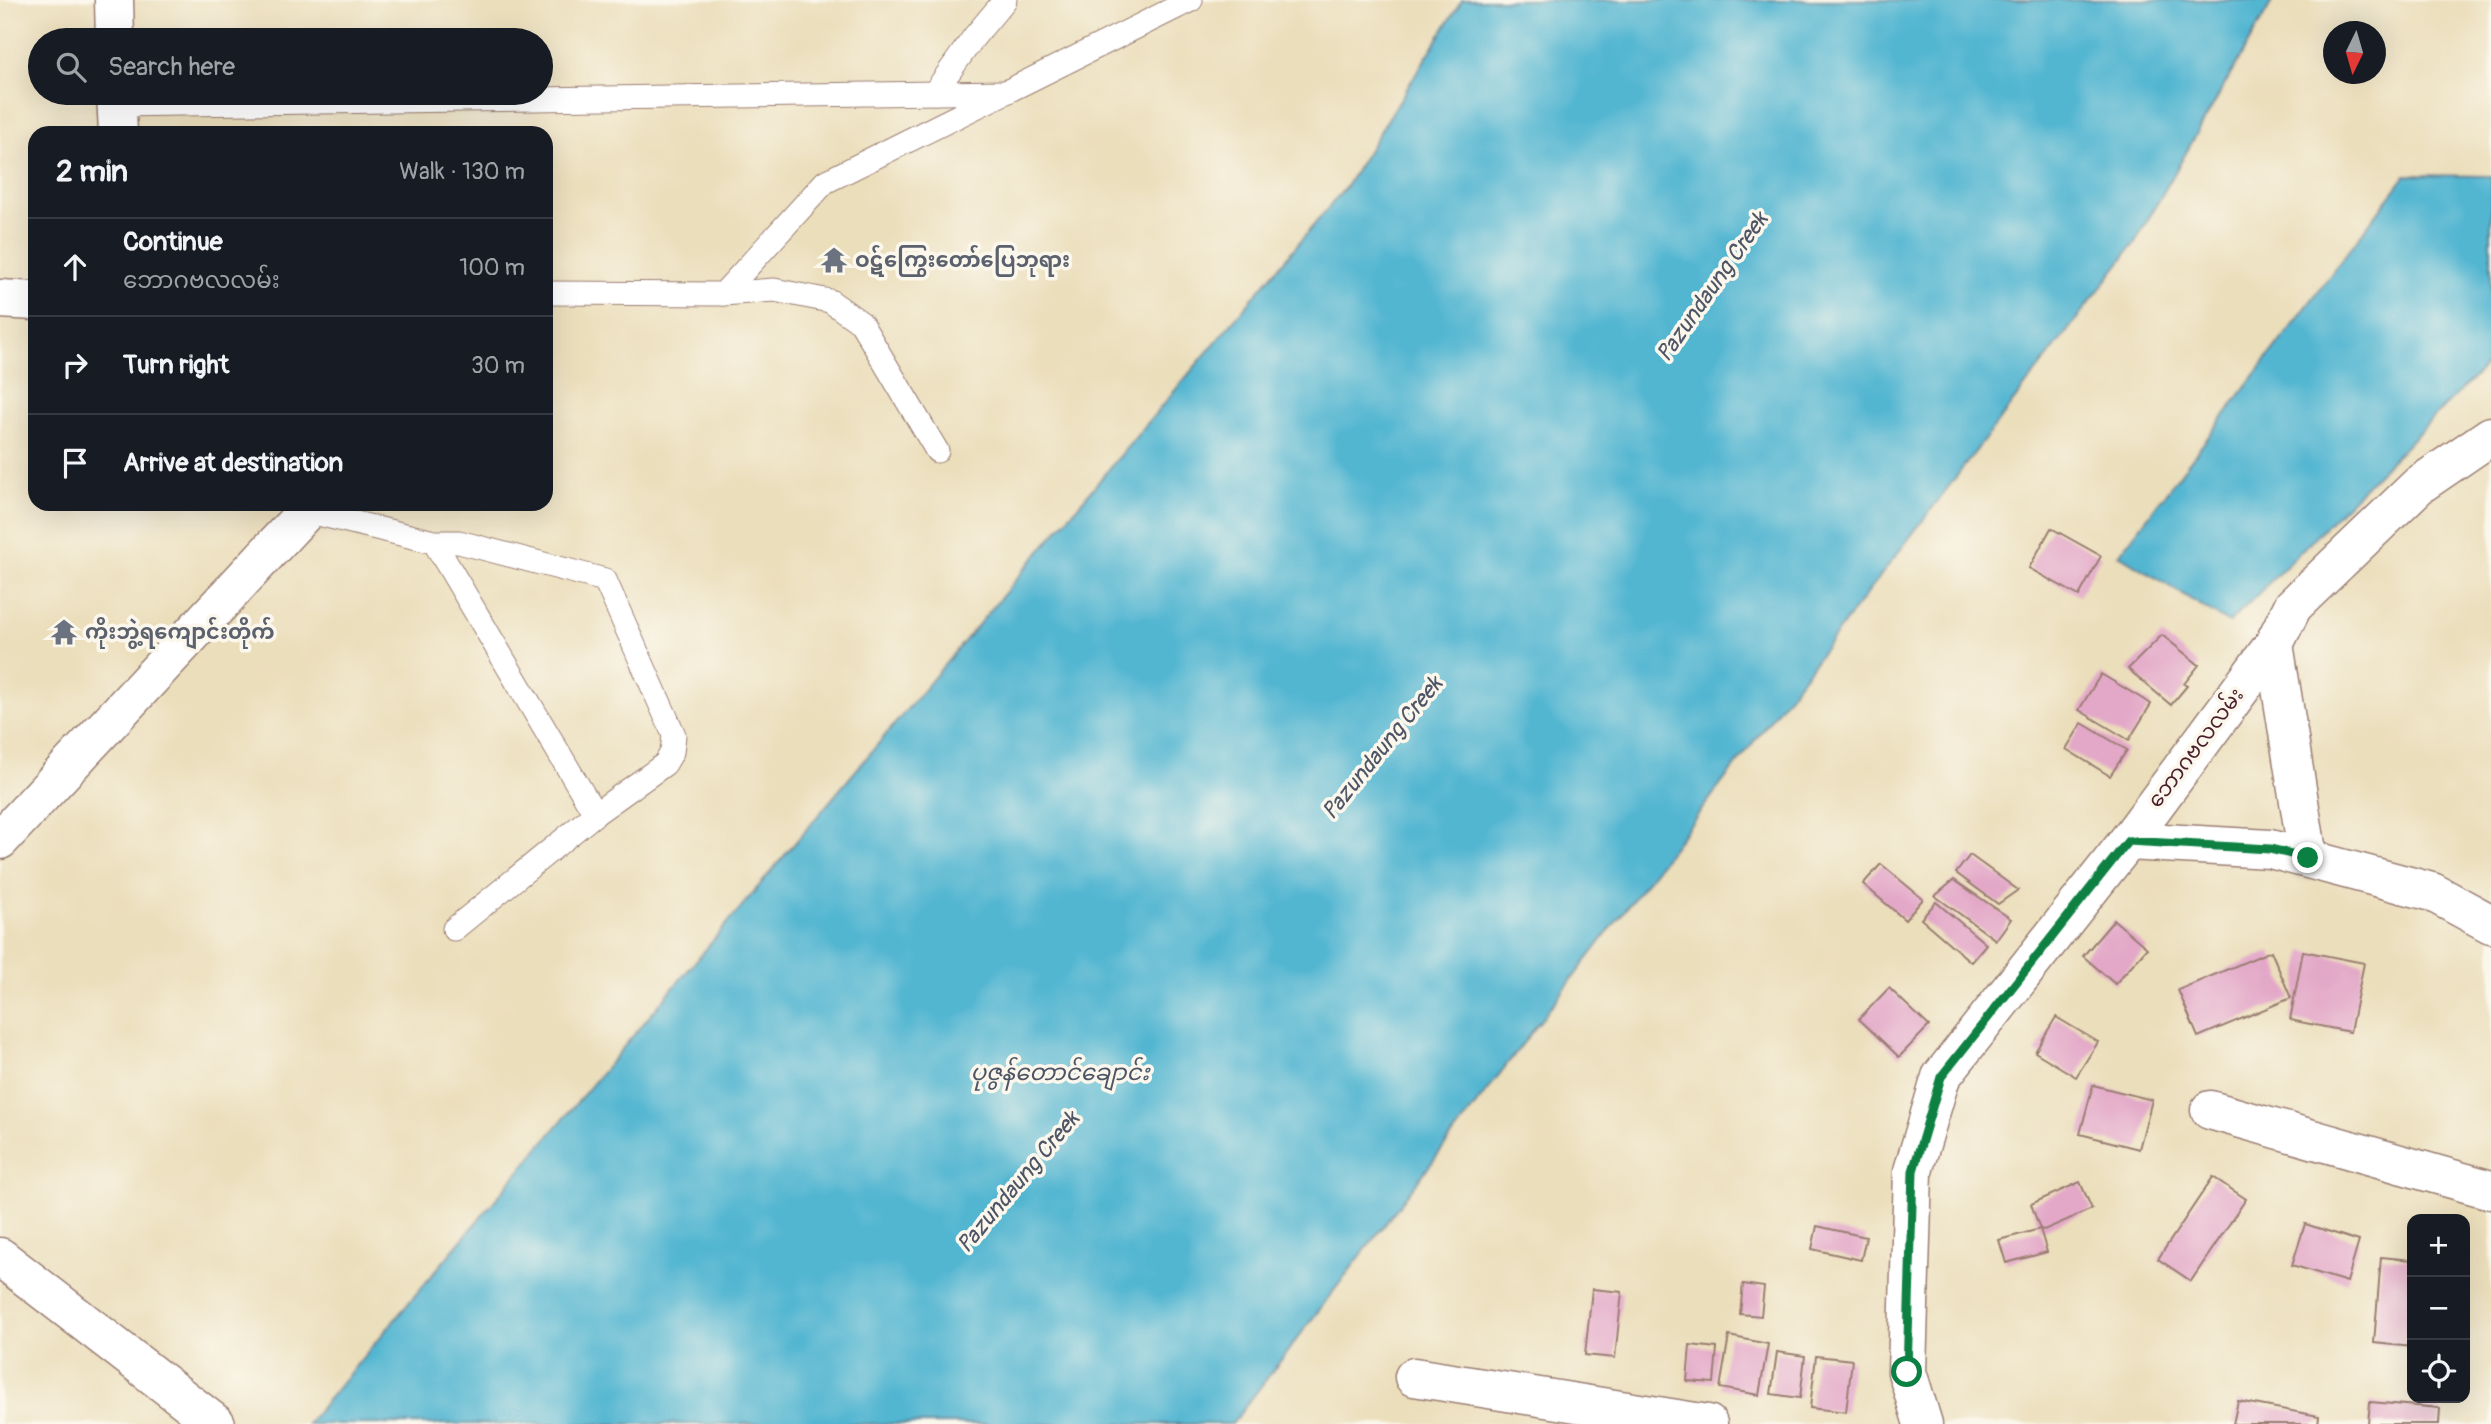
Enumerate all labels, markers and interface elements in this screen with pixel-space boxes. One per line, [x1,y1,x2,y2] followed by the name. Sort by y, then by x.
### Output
[2323,21,2386,84] north arrow
[28,28,553,105] search box
[52,48,90,86] icon: search
[108,51,235,83] text: Search here
[56,153,128,190] text: 2 min
[399,157,525,186] text: Walk · 130 m
[1650,205,1776,367] water label: Pazundaung Creek
[123,226,223,258] text: Continue
[855,244,1070,277] place label: ဝဋ်ကြွေးတော်ပြေဘုရား
[819,245,849,275] temple icon: ဝဋ်ကြွေးတော်ပြေဘုရား
[56,248,94,286] icon: ahead
[459,253,525,282] text: 100 m
[123,266,280,295] text: ဘောဂဗလလမ်း
[56,346,94,384] icon: right
[123,349,229,381] text: Turn right
[471,351,525,380] text: 30 m
[56,444,94,482] icon: arrive
[123,447,343,479] text: Arrive at destination
[85,616,275,650] place label: ကိုးဘွဲ့ရကျောင်းတိုက်
[49,617,79,647] temple icon: ကိုးဘွဲ့ရကျောင်းတိုက်
[1315,669,1450,825] water label: Pazundaung Creek
[2140,681,2250,813] street label: ဘောဂဗလလမ်း
[2292,842,2323,873] route end
[971,1056,1151,1091] water label: ပုဇွန်တောင်ချောင်း
[950,1103,1087,1259] water label: Pazundaung Creek
[2407,1214,2470,1403] map controls
[2407,1214,2470,1277] button: +
[2407,1277,2470,1340] button: −
[2407,1340,2470,1403] button: locate
[1891,1356,1922,1387] route start

